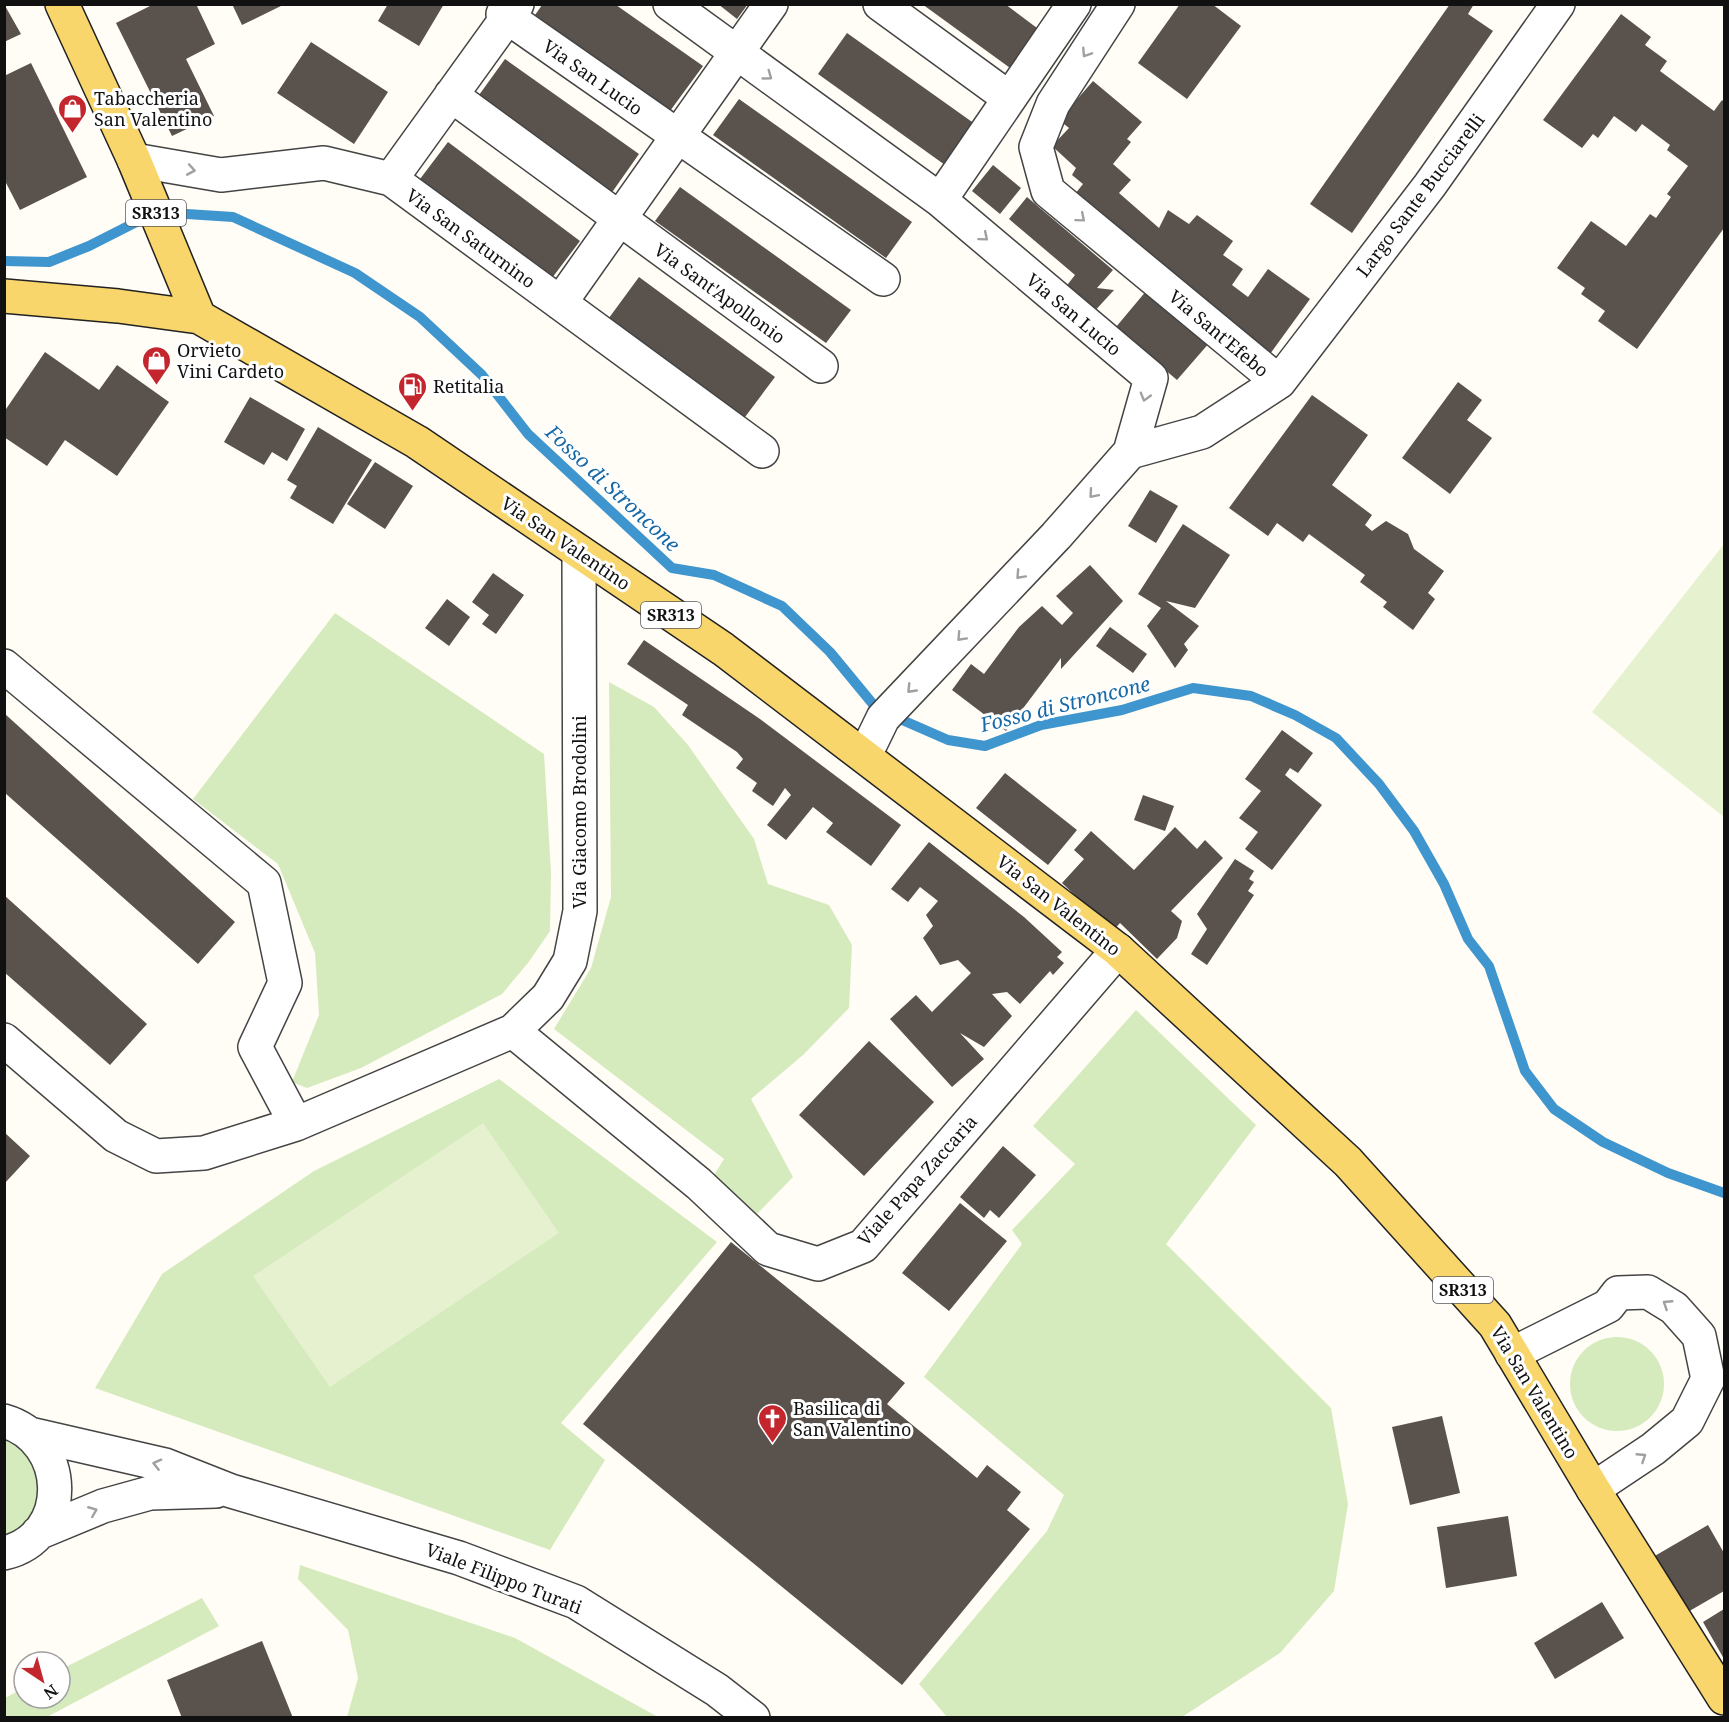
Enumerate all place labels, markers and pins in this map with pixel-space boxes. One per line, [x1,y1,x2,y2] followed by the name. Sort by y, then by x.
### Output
[94,86,212,131] place label: Tabaccheria San Valentino
[57,92,89,134] shop icon: Tabaccheria San Valentino
[177,338,284,383] place label: Orvieto Vini Cardeto
[140,344,172,386] shop icon: Orvieto Vini Cardeto
[396,370,428,412] fuel station icon: Retitalia
[433,374,504,398] place label: Retitalia
[793,1396,911,1441] place label: Basilica di San Valentino
[756,1402,788,1444] church icon: Basilica di San Valentino

